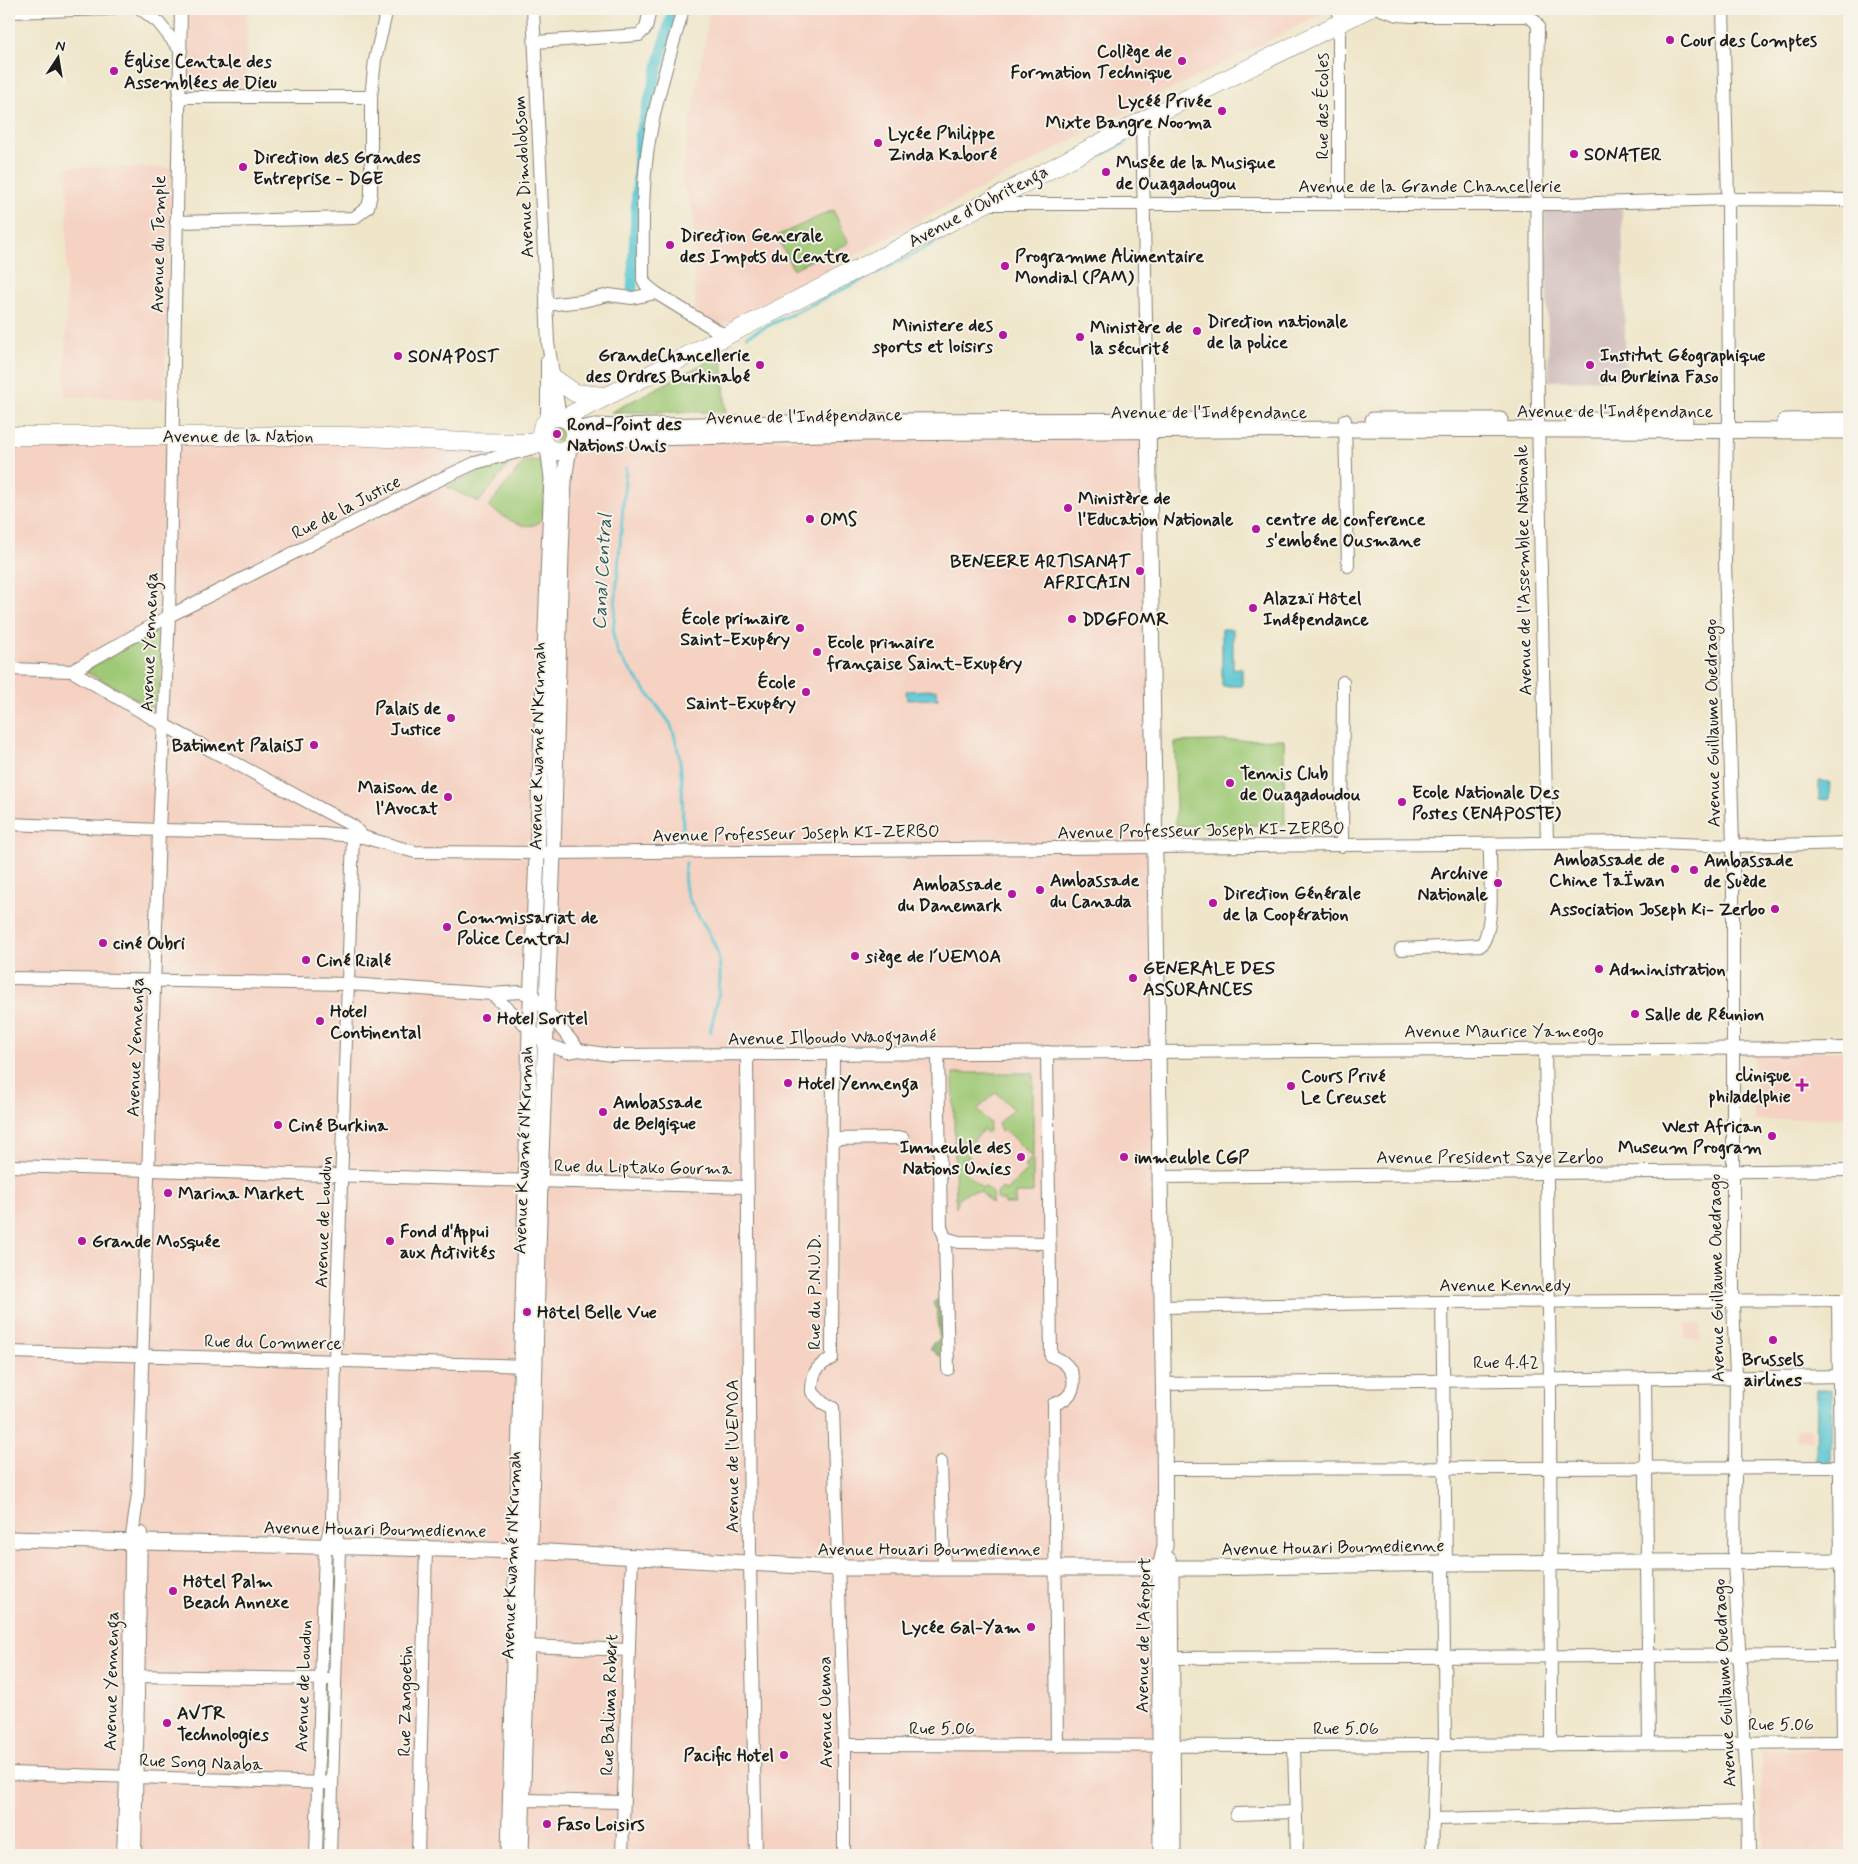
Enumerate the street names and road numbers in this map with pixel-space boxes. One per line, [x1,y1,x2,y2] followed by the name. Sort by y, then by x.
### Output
[1311,53,1335,159] street label: Rue des Écoles
[508,95,540,259] street label: Avenue Dimdolobsom
[904,160,1053,256] street label: Avenue d'Oubritenga
[146,175,172,313] street label: Avenue du Temple
[1298,175,1562,199] street label: Avenue de la Grande Chancellerie
[1517,400,1713,424] street label: Avenue de l'Indépendance
[1111,401,1307,425] street label: Avenue de l'Indépendance
[706,403,902,431] street label: Avenue de l'Indépendance
[162,425,314,449] street label: Avenue de la Nation
[1510,444,1538,696] street label: Avenue de l'Assemblee Nationale
[288,470,405,546] street label: Rue de la Justice
[136,572,166,712] street label: Avenue Yennenga
[1699,618,1728,828] street label: Avenue Guillaume Ouedraogo
[524,642,552,850] street label: Avenue Kwamé N'Krumah
[1057,816,1345,846] street label: Avenue Professeur Joseph KI-ZERBO
[652,819,940,849] street label: Avenue Professeur Joseph KI-ZERBO
[122,977,152,1117] street label: Avenue Yennenga
[1404,1020,1604,1045] street label: Avenue Maurice Yameogo
[728,1024,936,1054] street label: Avenue Ilboudo Waogyandé
[508,1045,540,1255] street label: Avenue Kwamé N'Krumah
[1376,1146,1604,1170] street label: Avenue President Saye Zerbo
[554,1154,732,1182] street label: Rue du Liptako Gourma
[310,1156,338,1288] street label: Avenue de Loudun
[1703,1173,1732,1383] street label: Avenue Guillaume Ouedraogo
[803,1234,827,1350] street label: Rue du P.N.U.D.
[1439,1274,1571,1298] street label: Avenue Kennedy
[204,1330,342,1356] street label: Rue du Commerce
[1473,1351,1539,1375] street label: Rue 4.42
[721,1379,745,1533] street label: Avenue de l'UEMOA
[496,1450,528,1660] street label: Avenue Kwamé N'Krumah
[263,1516,487,1544] street label: Avenue Houari Boumedienne
[1221,1534,1445,1562] street label: Avenue Houari Boumedienne
[817,1538,1041,1562] street label: Avenue Houari Boumedienne
[1131,1557,1157,1713] street label: Avenue de l'Aéroport
[1708,1578,1743,1788] street label: Avenue Guillaume Ouedraogo
[99,1611,127,1751] street label: Avenue Yennenga
[290,1620,318,1752] street label: Avenue de Loudun
[596,1633,624,1776] street label: Rue Balima Robert
[393,1645,420,1757] street label: Rue Zangoetin
[813,1656,839,1768] street label: Avenue Uemoa
[1748,1713,1814,1737] street label: Rue 5.06
[909,1717,975,1741] street label: Rue 5.06
[1313,1717,1379,1741] street label: Rue 5.06
[139,1749,263,1778] street label: Rue Song Naaba

